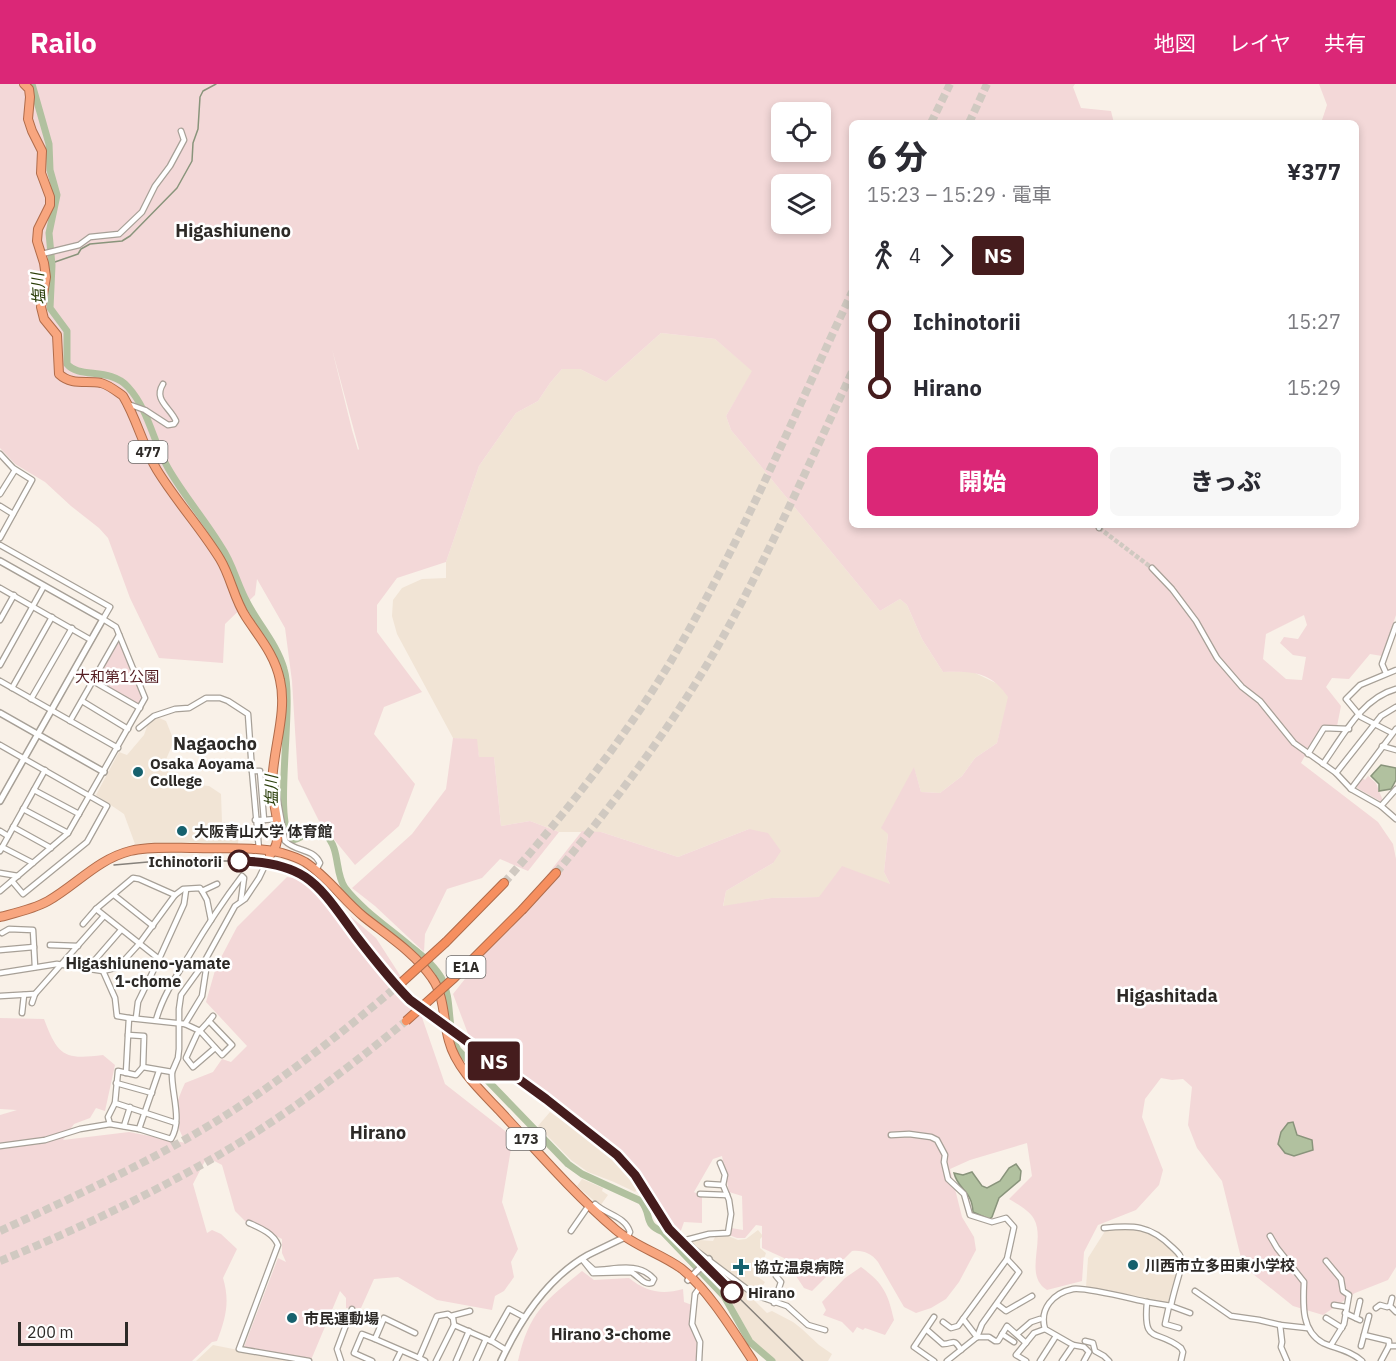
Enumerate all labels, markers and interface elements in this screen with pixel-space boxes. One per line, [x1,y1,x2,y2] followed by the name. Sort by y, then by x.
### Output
[30,24,97,61] text: Railo
[1154,29,1196,57] text: 地図
[1229,29,1291,57] text: レイヤ
[1324,29,1366,57] text: 共有
[771,102,831,234] map controls
[771,102,831,162] button: locate
[867,135,928,178] text: 6 分
[1287,157,1341,186] text: ¥377
[771,174,831,234] button: layers
[867,181,1052,208] text: 15:23 – 15:29 · 電車
[175,219,291,242] district label: Higashiuneno
[867,239,900,272] icon: walk
[930,239,963,272] icon: forward
[984,241,1012,269] text: NS
[909,242,921,269] text: 4
[27,270,49,306] water label: 塩川
[913,307,1021,336] text: Ichinotorii
[1287,308,1341,335] text: 15:27
[913,373,982,402] text: Hirano
[1287,374,1341,401] text: 15:29
[128,441,168,463] road number: 477
[867,447,1098,516] button: 開始
[1110,447,1341,516] button: きっぷ
[75,667,159,686] park label: 大和第1公園
[173,732,257,755] district label: Nagaocho
[150,754,255,790] place label: Osaka Aoyama College
[131,765,145,779] marker: Osaka Aoyama College
[261,773,281,807] water label: 塩川
[194,822,333,841] place label: 大阪青山大学 体育館
[175,824,189,838] marker: 大阪青山大学 体育館
[228,850,250,872] marker: Ichinotorii
[149,852,222,871] place label: Ichinotorii
[65,953,231,991] district label: Higashiuneno-yamate 1-chome
[446,956,486,978] road number: E1A
[1116,984,1218,1007] district label: Higashitada
[467,1042,521,1080] line badge: NS
[480,1047,508,1075] text: NS
[350,1121,406,1144] district label: Hirano
[506,1128,546,1150] road number: 173
[1145,1256,1295,1275] place label: 川西市立多田東小学校
[732,1258,750,1276] marker: 協立温泉病院
[754,1258,844,1277] place label: 協立温泉病院
[1126,1258,1140,1272] marker: 川西市立多田東小学校
[721,1281,743,1303] marker: Hirano
[748,1283,795,1302] place label: Hirano
[304,1309,379,1328] place label: 市民運動場
[285,1311,299,1325] marker: 市民運動場
[18,1319,128,1346] scale bar
[27,1322,74,1342] text: 200 m
[551,1324,671,1344] district label: Hirano 3-chome

